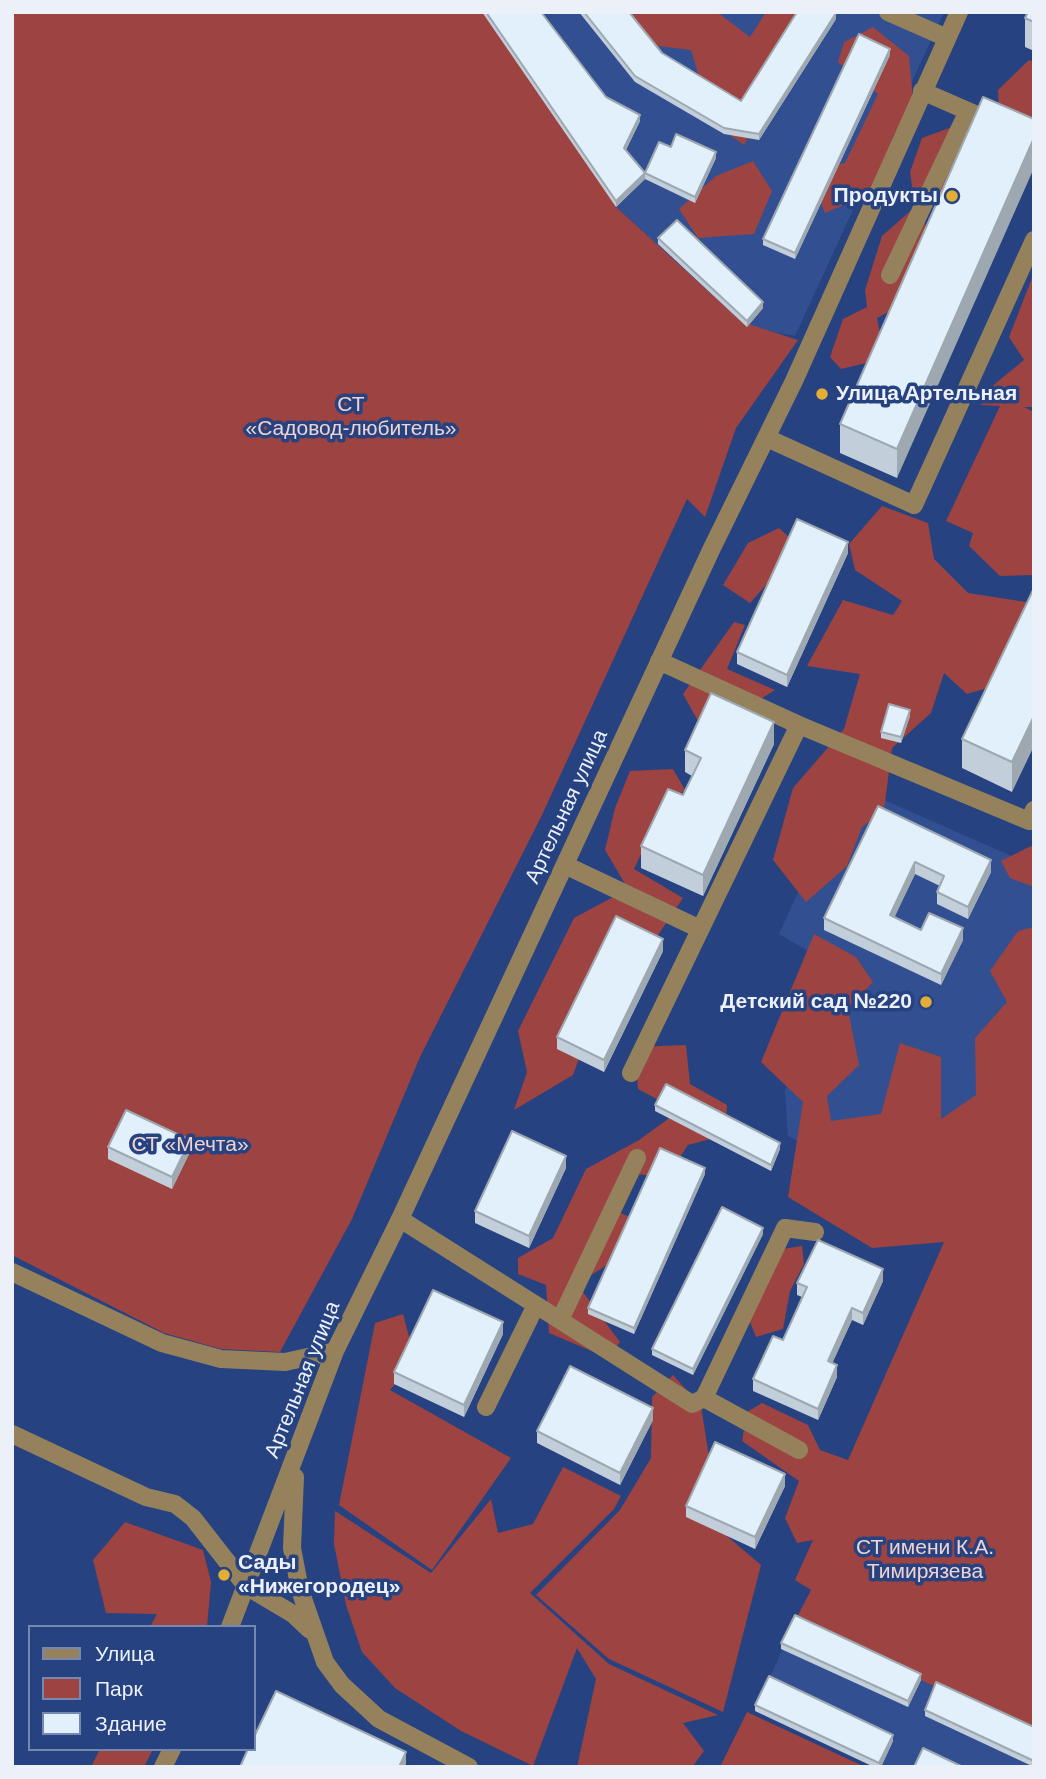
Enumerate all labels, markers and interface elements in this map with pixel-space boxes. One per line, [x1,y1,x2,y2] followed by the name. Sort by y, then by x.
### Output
[834,183,938,209] place label: Продукты
[944,188,960,204] marker: Продукты
[836,381,1017,407] place label: Улица Артельная
[814,386,830,402] marker: Улица Артельная
[245,392,457,442] park label: СТ «Садовод-любитель»
[520,726,614,888] street label: Артельная улица
[720,989,912,1015] place label: Детский сад №220
[918,994,934,1010] marker: Детский сад №220
[131,1132,249,1158] park label: СТ «Мечта»
[260,1298,346,1462] street label: Артельная улица
[856,1535,994,1585] park label: СТ имени К.А. Тимирязева
[238,1550,400,1600] place label: Сады «Нижегородец»
[216,1567,232,1583] marker: Сады «Нижегородец»
[28,1625,256,1751] legend
[95,1642,155,1665] text: Улица
[95,1677,143,1700] text: Парк
[95,1712,167,1735] text: Здание

